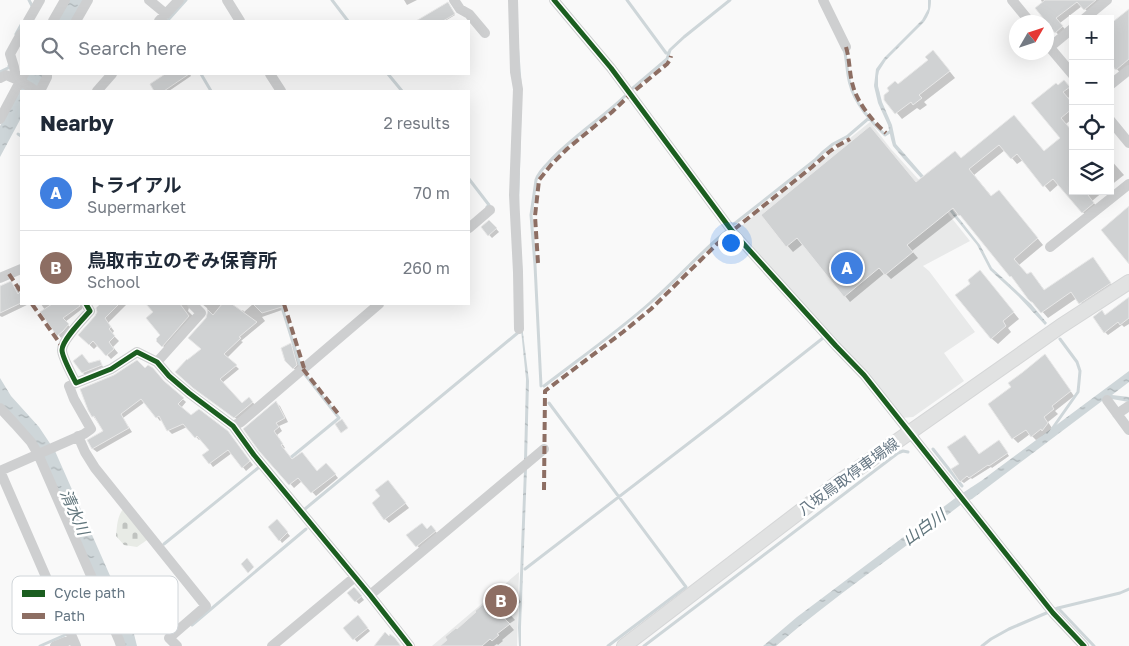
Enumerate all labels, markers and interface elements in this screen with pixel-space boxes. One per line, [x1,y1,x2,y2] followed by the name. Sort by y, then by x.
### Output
[1009,15,1054,60] north arrow
[1069,15,1114,195] map controls
[1069,15,1114,60] button: +
[20,20,470,75] search box
[38,34,66,62] icon: search
[78,36,187,59] text: Search here
[1069,60,1114,105] button: −
[1069,105,1114,150] button: locate
[40,110,114,136] text: Nearby
[384,113,450,133] text: 2 results
[1069,150,1114,195] button: layers
[87,173,182,196] text: トライアル
[50,183,62,203] text: A
[413,183,450,203] text: 70 m
[87,197,186,217] text: Supermarket
[718,230,744,256] your location
[87,248,277,271] text: 鳥取市立のぞみ保育所
[831,249,863,287] pin: A
[50,258,62,278] text: B
[403,258,450,278] text: 260 m
[87,272,140,292] text: School
[794,433,902,519] street label: 八坂鳥取停車場線
[56,486,95,540] water label: 清水川
[899,504,951,549] water label: 山白川
[12,576,178,634] legend
[485,582,517,620] pin: B
[54,584,125,601] text: Cycle path
[54,607,85,624] text: Path

